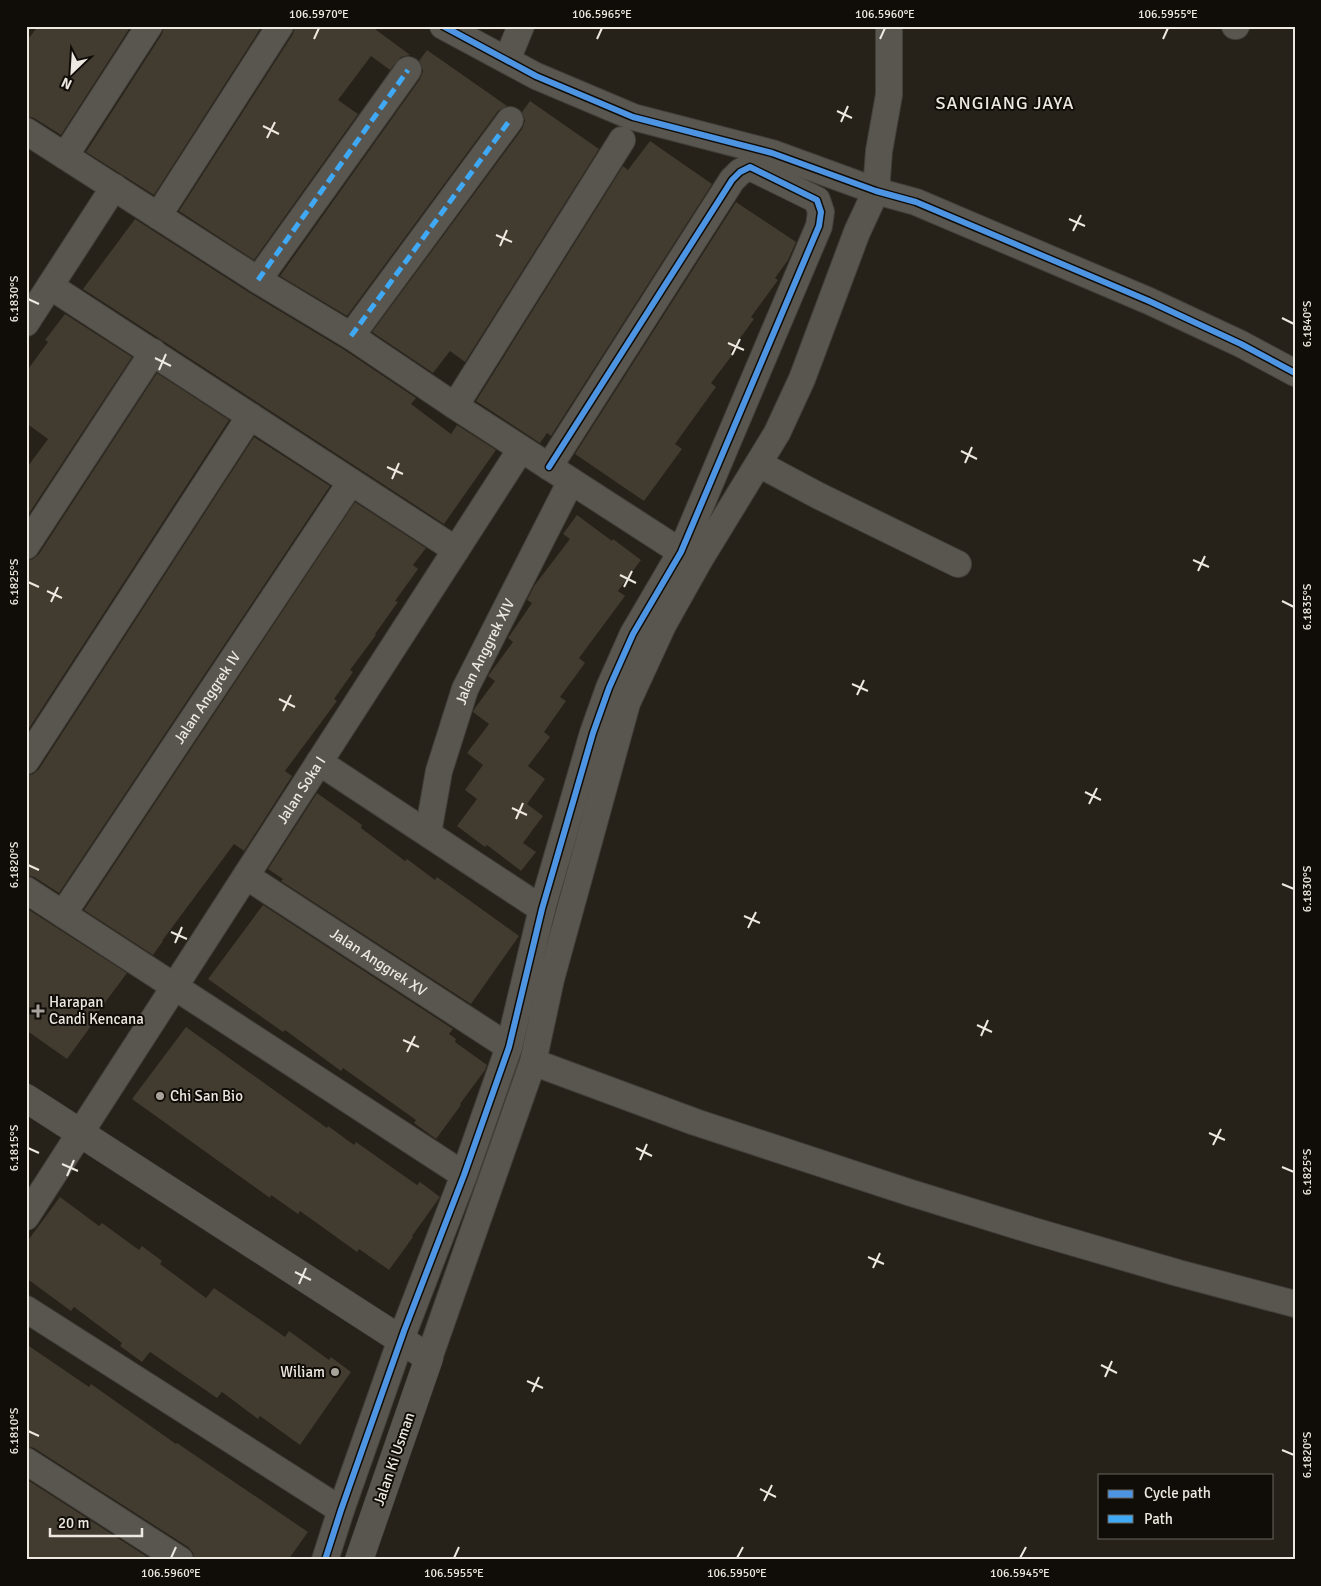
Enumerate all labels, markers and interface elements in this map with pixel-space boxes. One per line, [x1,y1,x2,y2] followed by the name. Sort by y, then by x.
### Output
[289,7,349,22] text: 106.5970°E
[572,7,632,22] text: 106.5965°E
[855,7,915,22] text: 106.5960°E
[1138,7,1198,22] text: 106.5955°E
[48,48,98,98] north arrow
[59,74,75,93] text: N
[936,92,1074,114] district label: SANGIANG JAYA
[7,275,22,322] text: 6.1830°S
[1300,300,1315,347] text: 6.1840°S
[7,558,22,605] text: 6.1825°S
[1300,583,1315,630] text: 6.1835°S
[452,595,519,707] street label: Jalan Anggrek XIV
[170,648,245,747] street label: Jalan Anggrek IV
[273,753,330,827] street label: Jalan Soka I
[7,841,22,888] text: 6.1820°S
[1300,865,1315,912] text: 6.1830°S
[327,924,431,1000] street label: Jalan Anggrek XV
[49,993,144,1028] place label: Harapan Candi Kencana
[31,1004,45,1018] marker: Harapan Candi Kencana
[170,1087,243,1105] place label: Chi San Bio
[154,1090,166,1102] marker: Chi San Bio
[7,1124,22,1171] text: 6.1815°S
[1300,1148,1315,1195] text: 6.1825°S
[280,1363,325,1381] place label: Wiliam
[329,1366,341,1378] marker: Wiliam
[7,1407,22,1454] text: 6.1810°S
[370,1410,418,1508] street label: Jalan Ki Usman
[1300,1431,1315,1478] text: 6.1820°S
[1098,1474,1274,1538] legend
[1144,1484,1211,1502] text: Cycle path
[50,1506,142,1538] scale bar
[1144,1510,1173,1528] text: Path
[58,1514,89,1532] text: 20 m
[141,1566,201,1581] text: 106.5960°E
[424,1566,484,1581] text: 106.5955°E
[707,1566,767,1581] text: 106.5950°E
[990,1566,1050,1581] text: 106.5945°E

